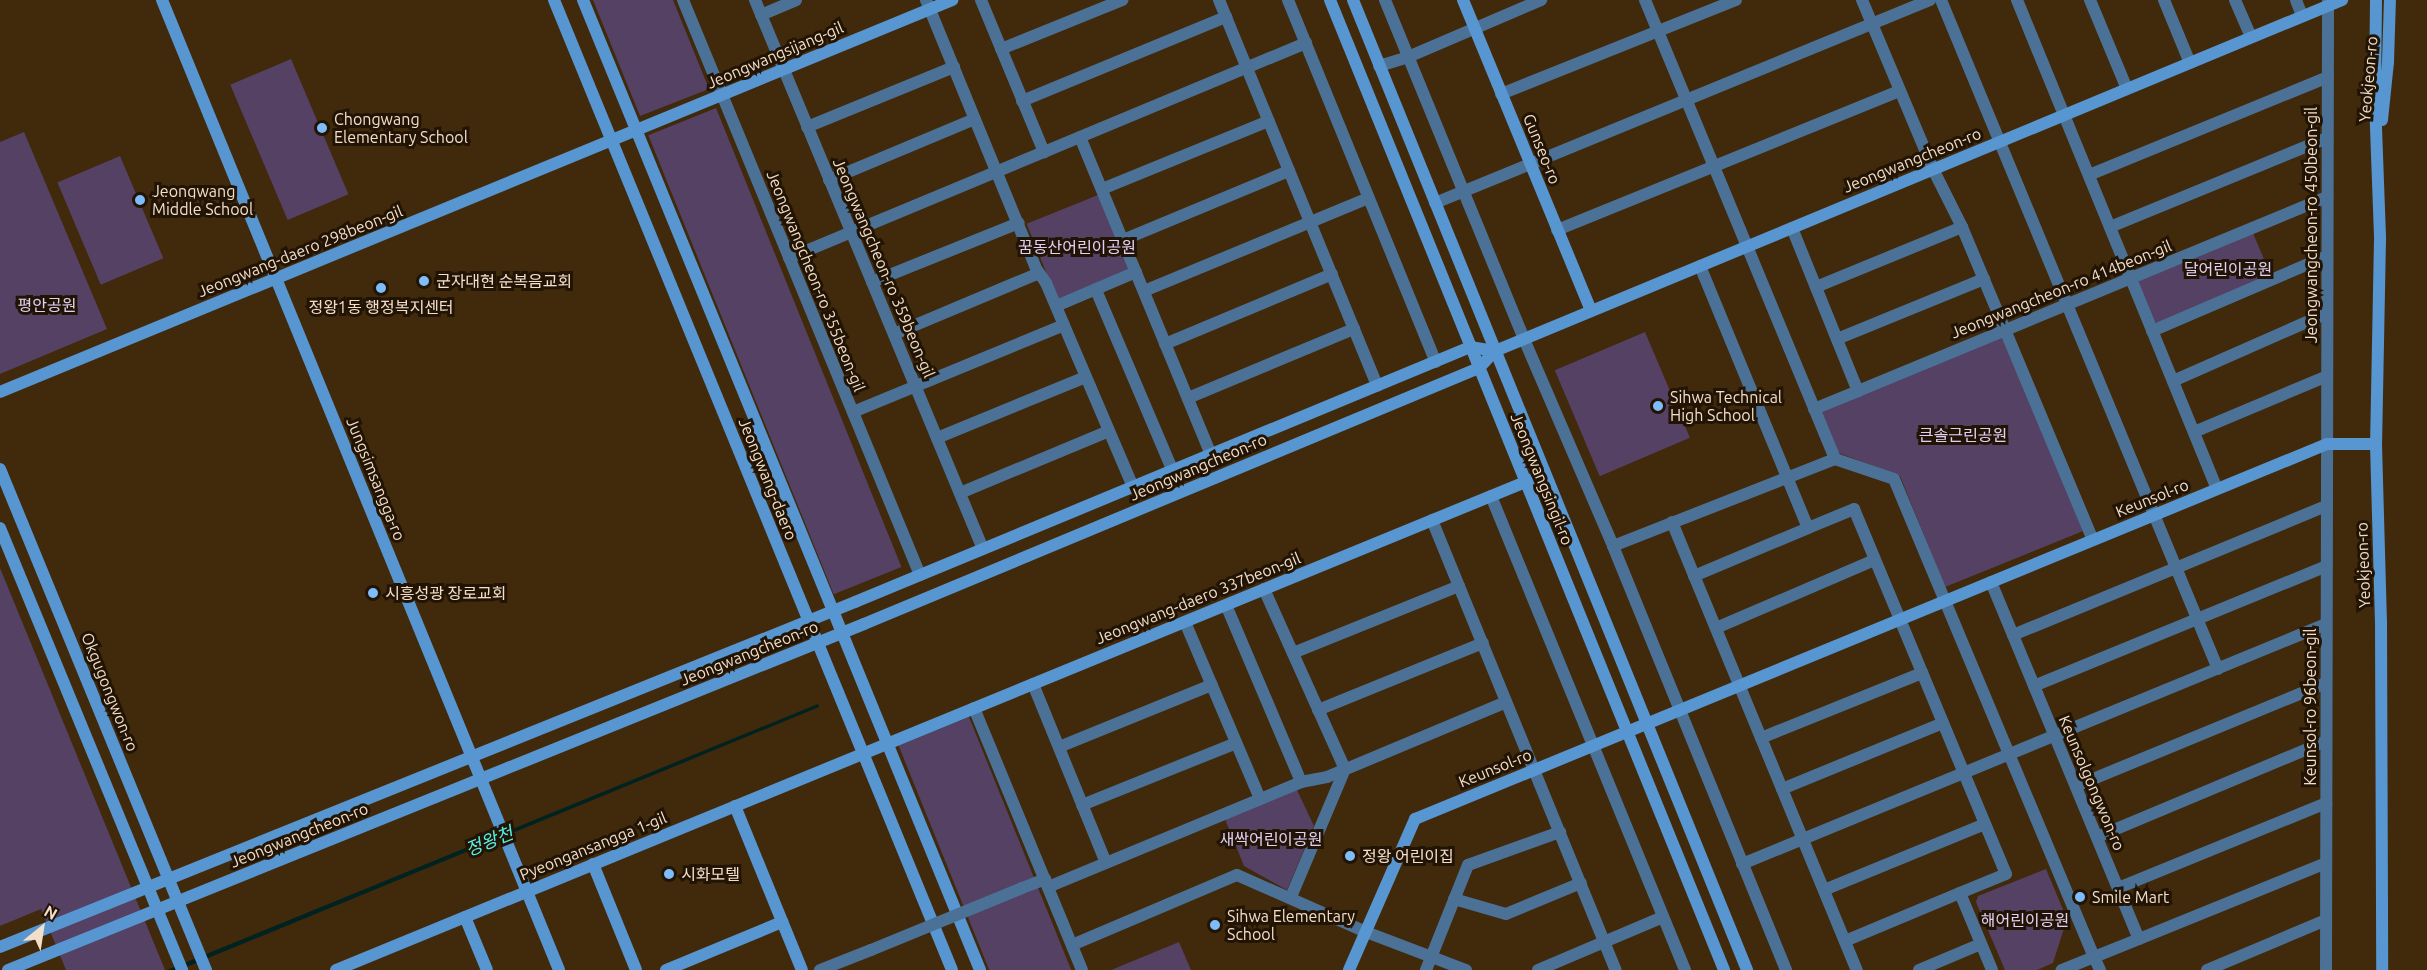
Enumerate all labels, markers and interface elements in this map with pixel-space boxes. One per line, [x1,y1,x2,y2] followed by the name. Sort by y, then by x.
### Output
[704,18,846,92] street label: Jeongwangsijang-gil
[2355,35,2381,123] street label: Yeokjeon-ro
[2301,107,2321,343] street label: Jeongwangcheon-ro 450beon-gil
[334,109,468,147] place label: Chongwang Elementary School
[1519,111,1565,187] street label: Gunseo-ro
[315,121,329,135] marker: Chongwang Elementary School
[1840,124,1984,196] street label: Jeongwangcheon-ro
[829,155,939,381] street label: Jeongwangcheon-ro 359beon-gil
[763,168,869,394] street label: Jeongwangcheon-ro 355beon-gil
[152,181,253,219] place label: Jeongwang Middle School
[133,193,147,207] marker: Jeongwang Middle School
[195,201,405,301] street label: Jeongwang-daero 298beon-gil
[1948,236,2174,342] street label: Jeongwangcheon-ro 414beon-gil
[1018,237,1136,257] park label: 꿈동산어린이공원
[2184,259,2272,279] park label: 달어린이공원
[436,271,572,291] place label: 군자대현 순복음교회
[417,274,431,288] marker: 군자대현 순복음교회
[374,281,388,295] marker: 정왕1동 행정복지센터
[18,295,76,315] park label: 평안공원
[308,297,454,317] place label: 정왕1동 행정복지센터
[1670,387,1782,425] place label: Sihwa Technical High School
[1651,399,1665,413] marker: Sihwa Technical High School
[1507,410,1577,548] street label: Jeongwangsingil-ro
[343,415,409,543] street label: Jungsimsangga-ro
[735,415,801,543] street label: Jeongwang-daero
[1919,425,2007,445] park label: 큰솔근린공원
[1126,429,1270,505] street label: Jeongwangcheon-ro
[2113,475,2191,521] street label: Keunsol-ro
[2352,522,2374,608] street label: Yeokjeon-ro
[1093,548,1303,648] street label: Jeongwang-daero 337beon-gil
[385,583,506,603] place label: 시흥성광 장로교회
[366,586,380,600] marker: 시흥성광 장로교회
[677,617,821,689] street label: Jeongwangcheon-ro
[2300,628,2320,786] street label: Keunsol-ro 96beon-gil
[77,630,143,754] street label: Okgugongwon-ro
[2055,713,2129,853] street label: Keunsolgongwon-ro
[1456,745,1534,791] street label: Keunsol-ro
[227,799,371,871] street label: Jeongwangcheon-ro
[517,808,669,884] street label: Pyeongansangga 1-gil
[462,822,516,860] water label: 정왕천
[1219,829,1323,849] park label: 새싹어린이공원
[1362,846,1454,866] place label: 정왕 어린이집
[1343,849,1357,863] marker: 정왕 어린이집
[681,864,740,884] place label: 시화모텔
[662,867,676,881] marker: 시화모텔
[2092,887,2169,907] place label: Smile Mart
[2073,890,2087,904] marker: Smile Mart
[12,898,72,958] north arrow
[41,902,61,923] text: N
[1227,906,1355,944] place label: Sihwa Elementary School
[1981,910,2069,930] park label: 해어린이공원
[1208,918,1222,932] marker: Sihwa Elementary School

